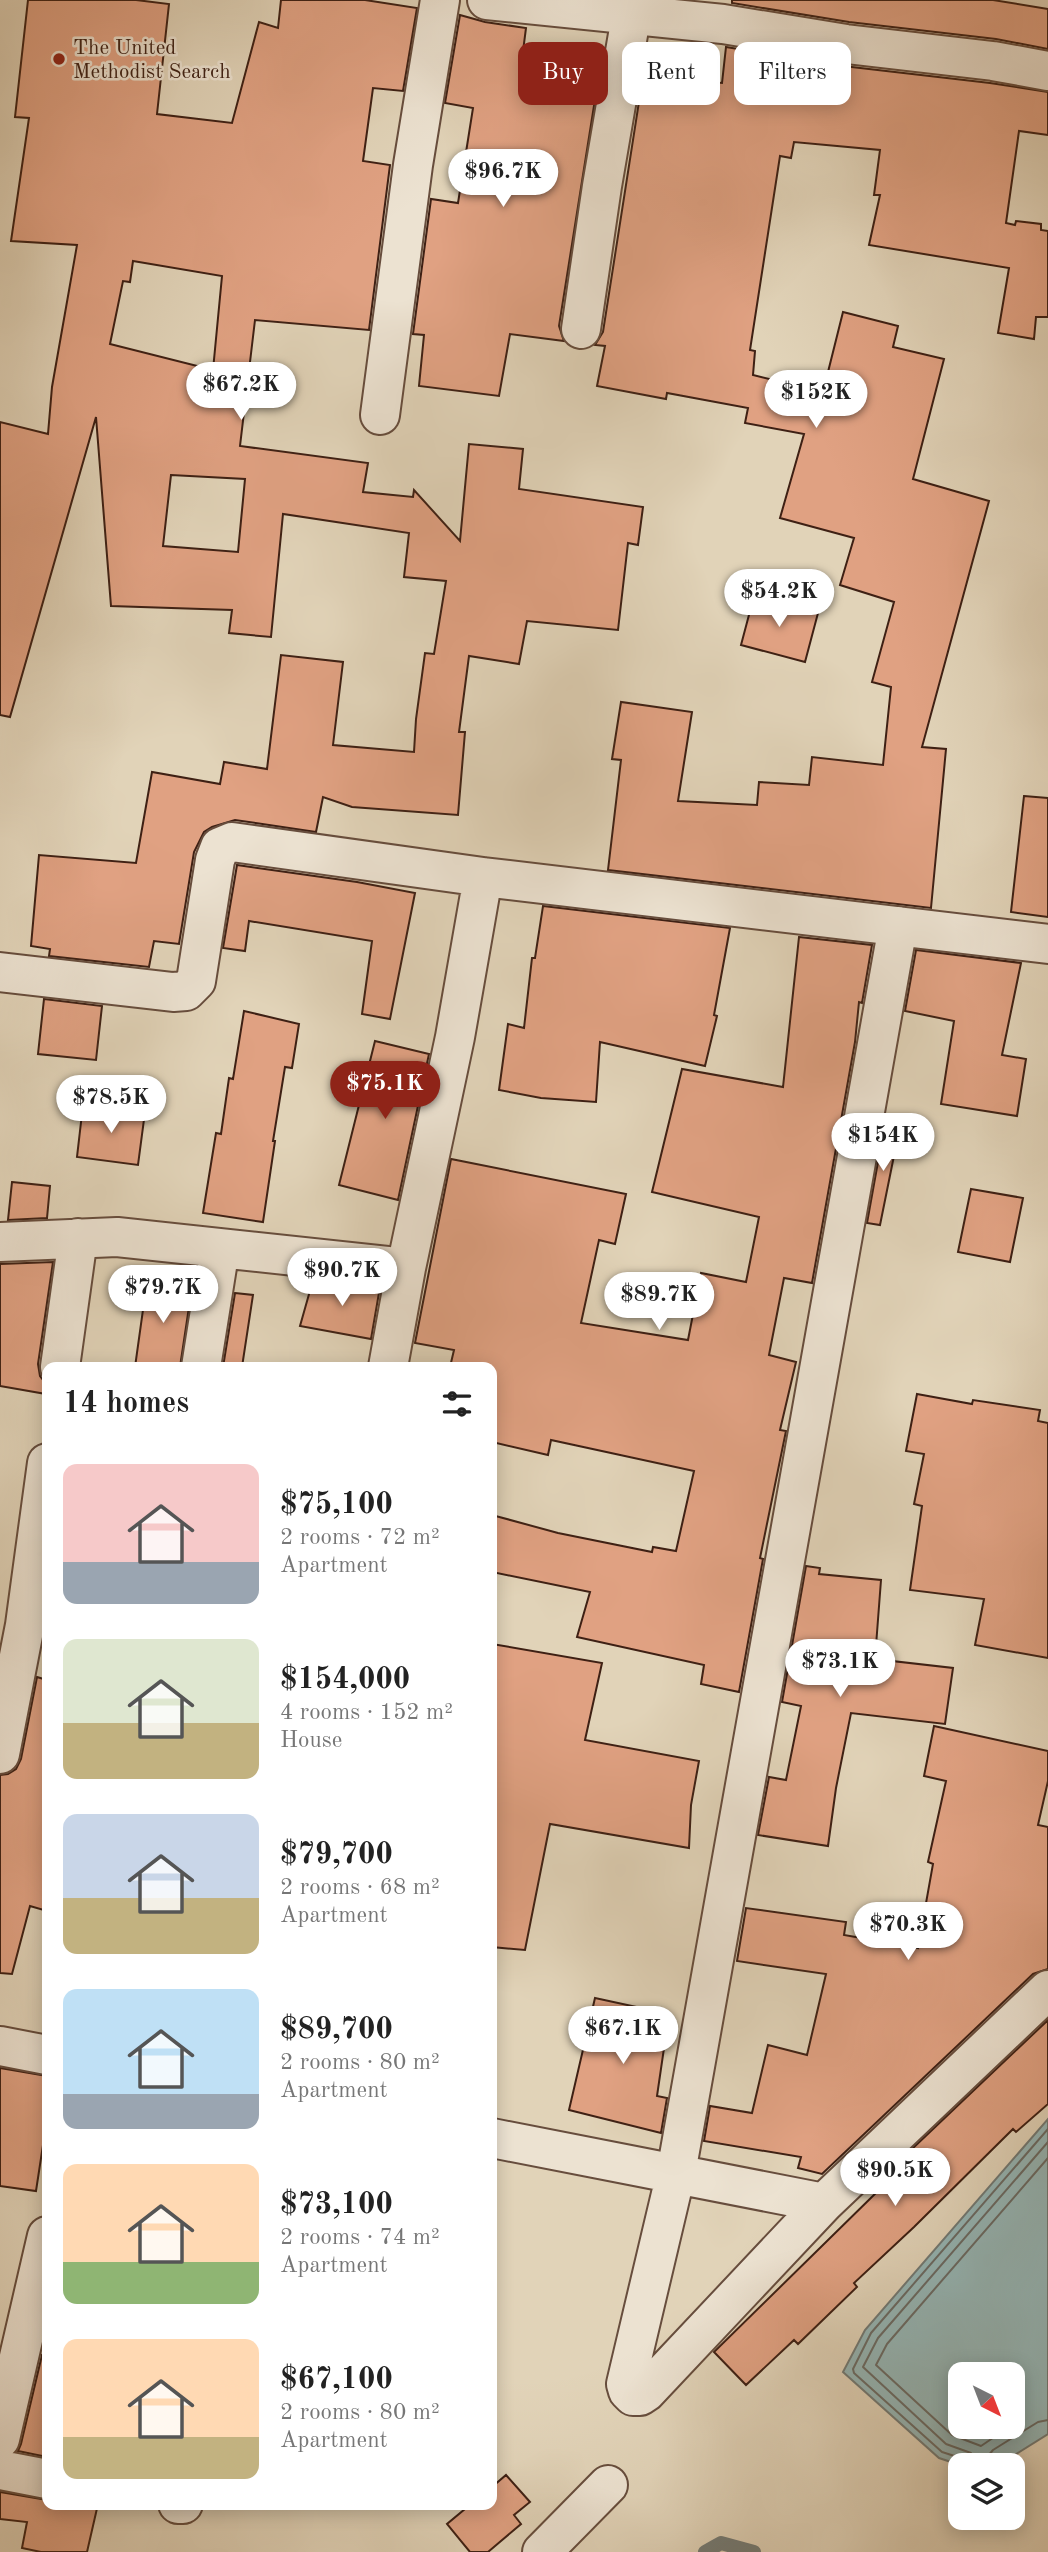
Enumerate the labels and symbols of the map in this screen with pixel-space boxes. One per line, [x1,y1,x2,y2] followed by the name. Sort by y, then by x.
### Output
[73,38,231,83] place label: The United Methodist Search
[51,51,67,67] marker: The United Methodist Search
[446,150,560,209] pin: $96.7K
[184,362,298,422] pin: $67.2K
[767,370,865,430] pin: $152K
[722,570,836,629] pin: $54.2K
[328,1062,442,1121] pin: $75.1K
[54,1076,168,1135] pin: $78.5K
[834,1114,932,1173] pin: $154K
[285,1248,399,1308] pin: $90.7K
[106,1266,220,1325] pin: $79.7K
[602,1272,716,1332] pin: $89.7K
[783,1640,897,1699] pin: $73.1K
[851,1902,965,1962] pin: $70.3K
[566,2007,680,2066] pin: $67.1K
[838,2148,952,2208] pin: $90.5K
[948,2362,1026,2440] north arrow

